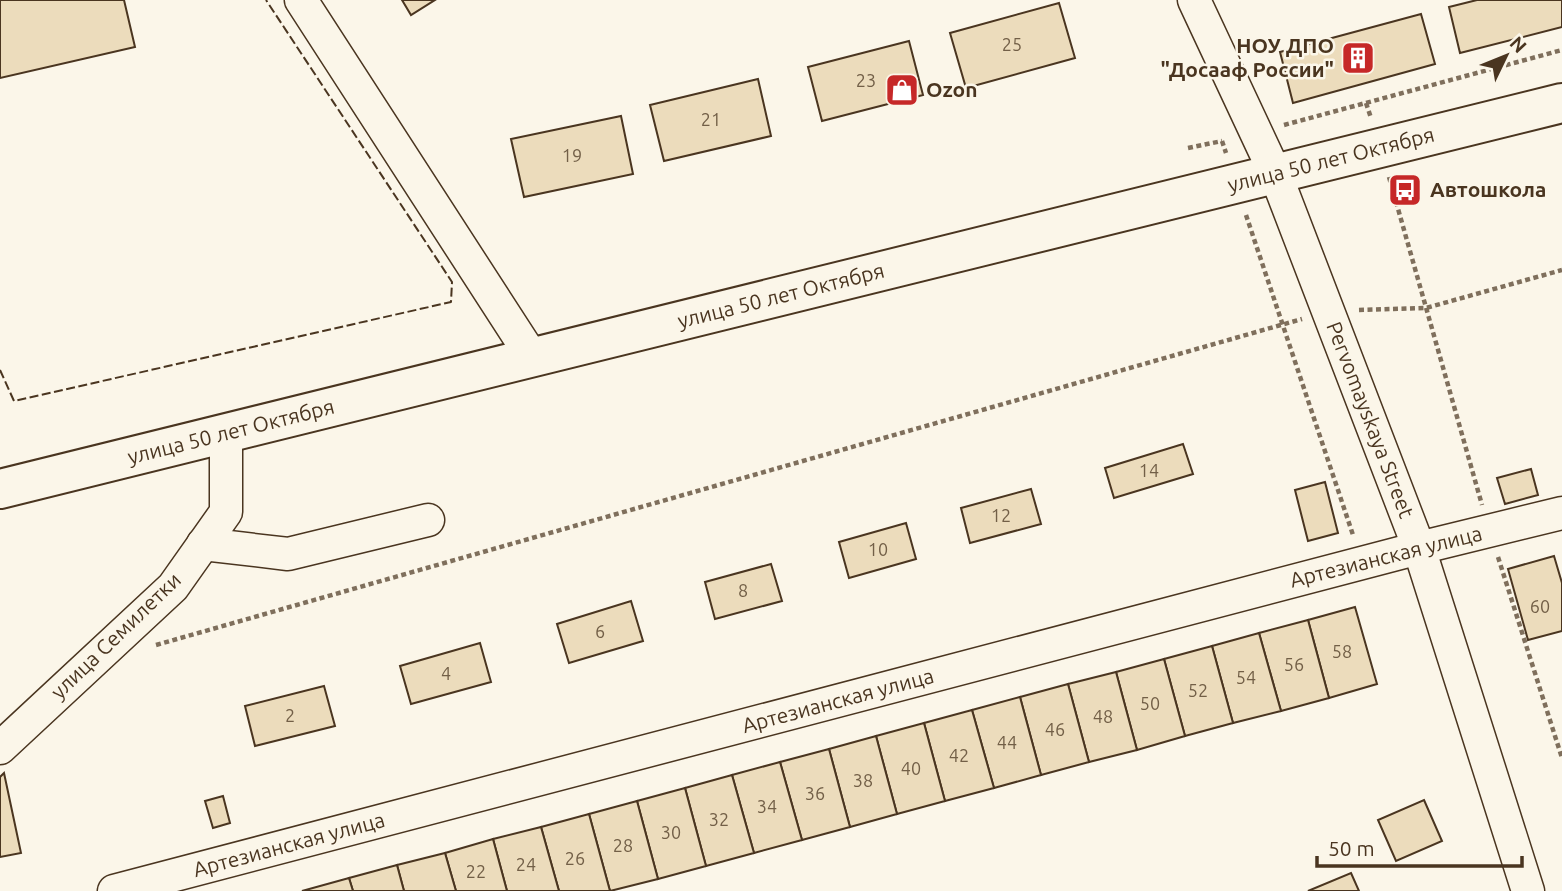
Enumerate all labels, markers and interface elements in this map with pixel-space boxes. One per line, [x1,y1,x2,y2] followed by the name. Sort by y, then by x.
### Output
[1471,21,1541,91] north arrow
[1506,32,1531,57] text: N
[1161,33,1334,81] place label: НОУ ДПО "Досааф России"
[1002,34,1022,54] house number: 25
[1339,39,1377,77] building icon: НОУ ДПО "Досааф России"
[856,70,876,90] house number: 23
[883,71,921,109] shop icon: Ozon
[926,77,977,101] place label: Ozon
[701,109,721,129] house number: 21
[1225,122,1437,196] street label: улица 50 лет Октября
[562,145,582,165] house number: 19
[1386,171,1424,209] bus stop icon: Автошкола
[1430,177,1546,201] place label: Автошкола
[675,258,887,332] street label: улица 50 лет Октября
[1322,318,1419,521] street label: Pervomayskaya Street
[125,394,337,468] street label: улица 50 лет Октября
[1139,460,1159,480] house number: 14
[991,505,1011,525] house number: 12
[1287,521,1484,592] street label: Артезианская улица
[868,539,888,559] house number: 10
[45,567,185,703] street label: улица Семилетки
[738,580,748,600] house number: 8
[1530,596,1550,616] house number: 60
[595,621,605,641] house number: 6
[1332,641,1352,661] house number: 58
[1284,654,1304,674] house number: 56
[441,663,451,683] house number: 4
[739,663,936,737] street label: Артезианская улица
[1236,667,1256,687] house number: 54
[1188,680,1208,700] house number: 52
[1140,693,1160,713] house number: 50
[285,705,295,725] house number: 2
[1093,706,1113,726] house number: 48
[1045,719,1065,739] house number: 46
[997,732,1017,752] house number: 44
[949,745,969,765] house number: 42
[901,758,921,778] house number: 40
[853,770,873,790] house number: 38
[805,783,825,803] house number: 36
[757,796,777,816] house number: 34
[190,807,387,881] street label: Артезианская улица
[709,809,729,829] house number: 32
[661,822,681,842] house number: 30
[1317,824,1522,868] scale bar
[613,835,633,855] house number: 28
[1328,836,1375,860] text: 50 m
[565,848,585,868] house number: 26
[516,854,536,874] house number: 24
[466,861,486,881] house number: 22

